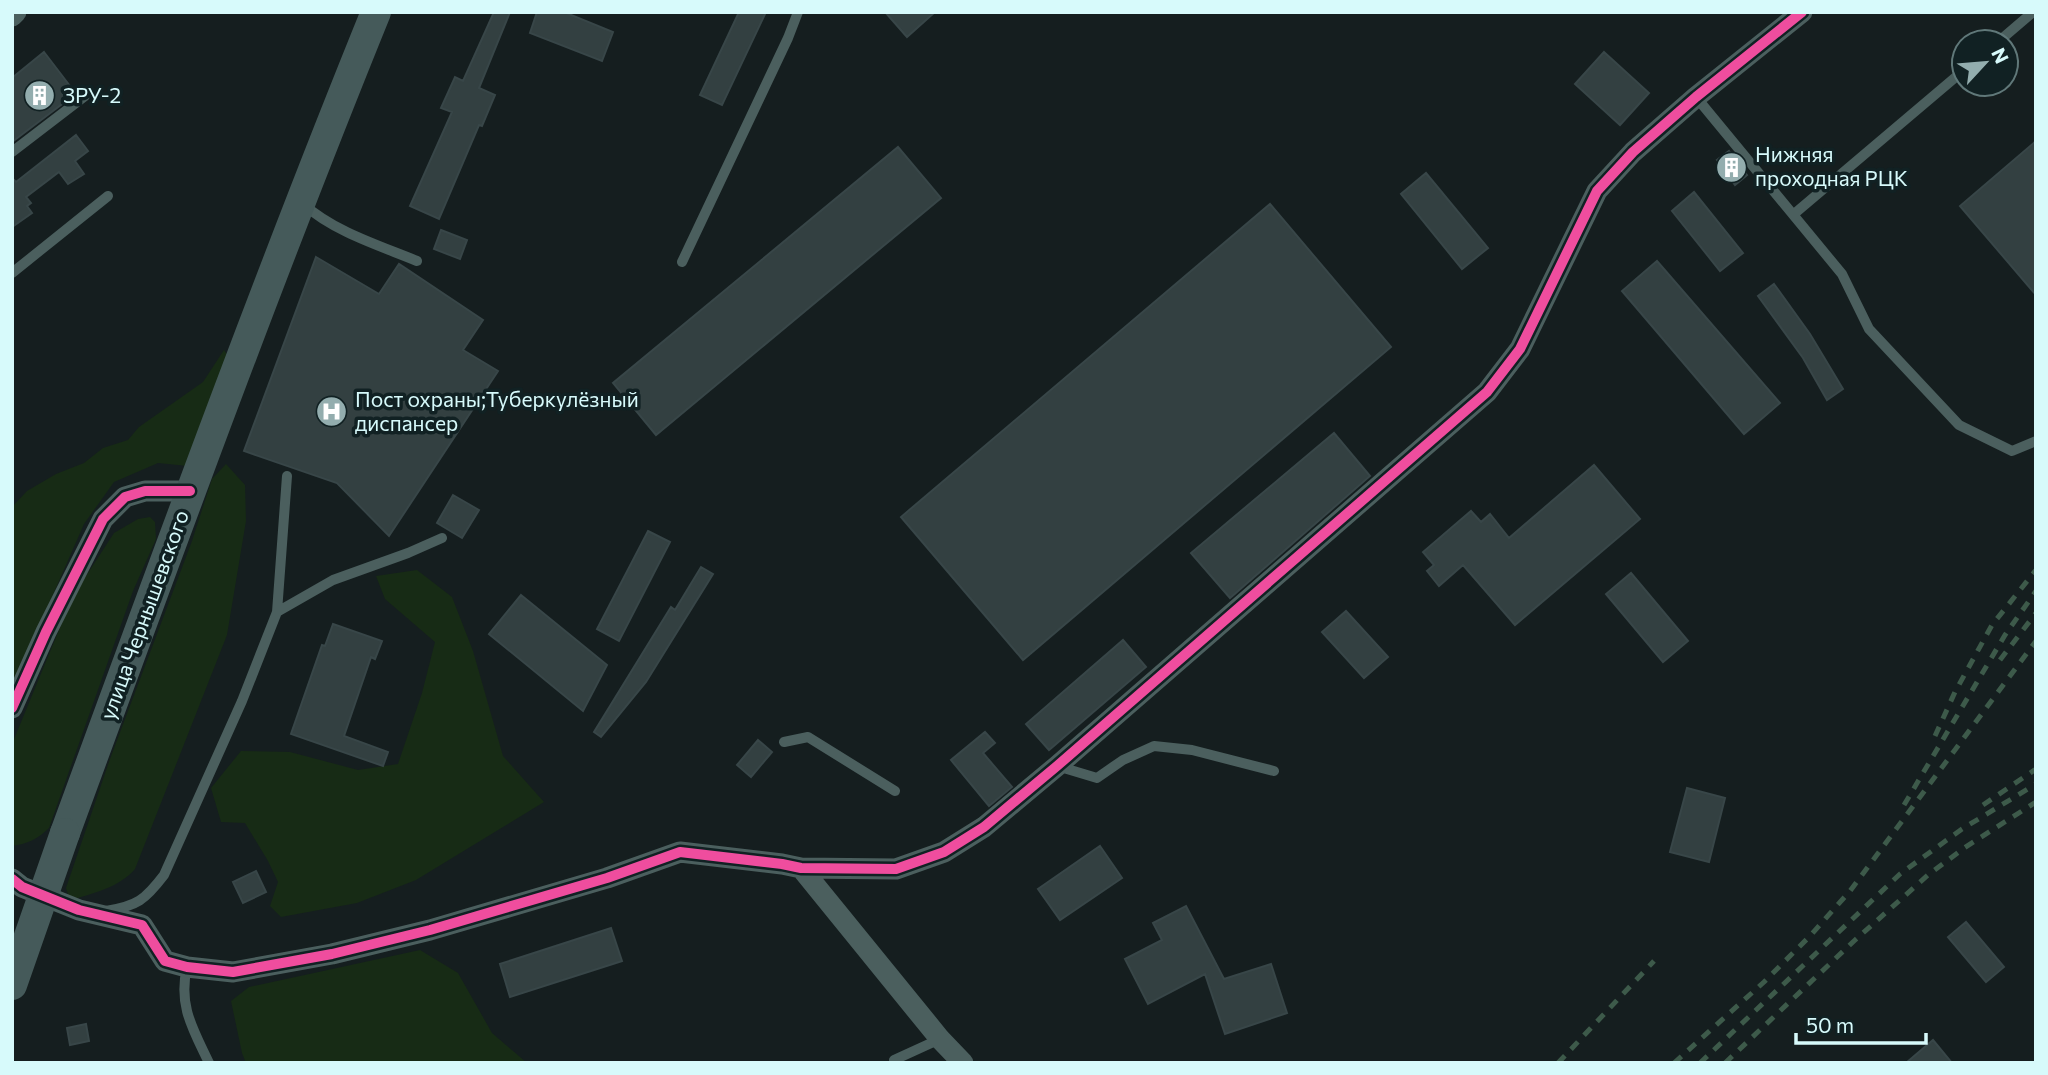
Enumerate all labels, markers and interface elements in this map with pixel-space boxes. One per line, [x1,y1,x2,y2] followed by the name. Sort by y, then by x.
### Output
[1950,28,2020,98] north arrow
[1987,44,2014,67] text: N
[23,79,57,113] building icon: ЗРУ-2
[63,82,121,107] place label: ЗРУ-2
[1755,141,1908,190] place label: Нижняя проходная РЦК
[1715,150,1749,184] building icon: Нижняя проходная РЦК
[355,386,639,435] place label: Пост охраны;Туберкулёзный диспансер
[315,395,349,429] hospital icon: Пост охраны;Туберкулёзный диспансер
[94,506,193,723] street label: улица Чернышевского
[1796,1002,1926,1046] scale bar
[1806,1012,1854,1037] text: 50 m

